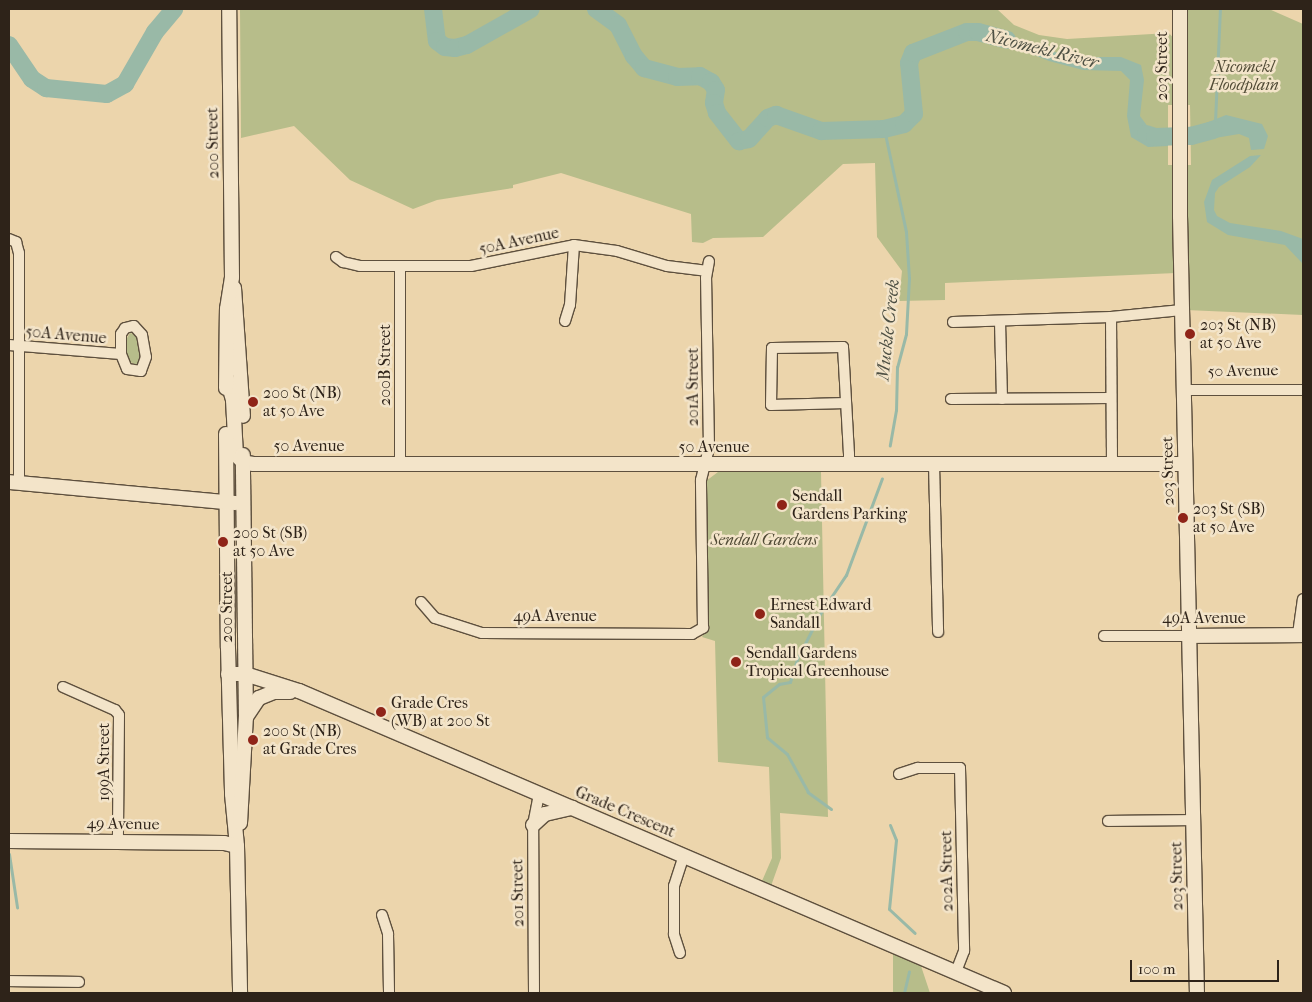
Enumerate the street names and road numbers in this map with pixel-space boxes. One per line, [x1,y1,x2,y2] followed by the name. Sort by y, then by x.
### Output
[1152,31,1172,101] street label: 203 Street
[203,107,223,179] street label: 200 Street
[477,223,561,259] street label: 50A Avenue
[25,322,107,348] street label: 50A Avenue
[375,324,395,406] street label: 200B Street
[683,348,703,426] street label: 201A Street
[1207,361,1279,381] street label: 50 Avenue
[274,436,344,456] street label: 50 Avenue
[1158,436,1178,506] street label: 203 Street
[679,437,749,457] street label: 50 Avenue
[217,571,237,643] street label: 200 Street
[513,606,597,626] street label: 49A Avenue
[1162,608,1246,628] street label: 49A Avenue
[94,723,114,801] street label: 199A Street
[572,782,678,842] street label: Grade Crescent
[86,814,160,834] street label: 49 Avenue
[937,830,957,912] street label: 202A Street
[1167,841,1187,911] street label: 203 Street
[508,859,528,927] street label: 201 Street

